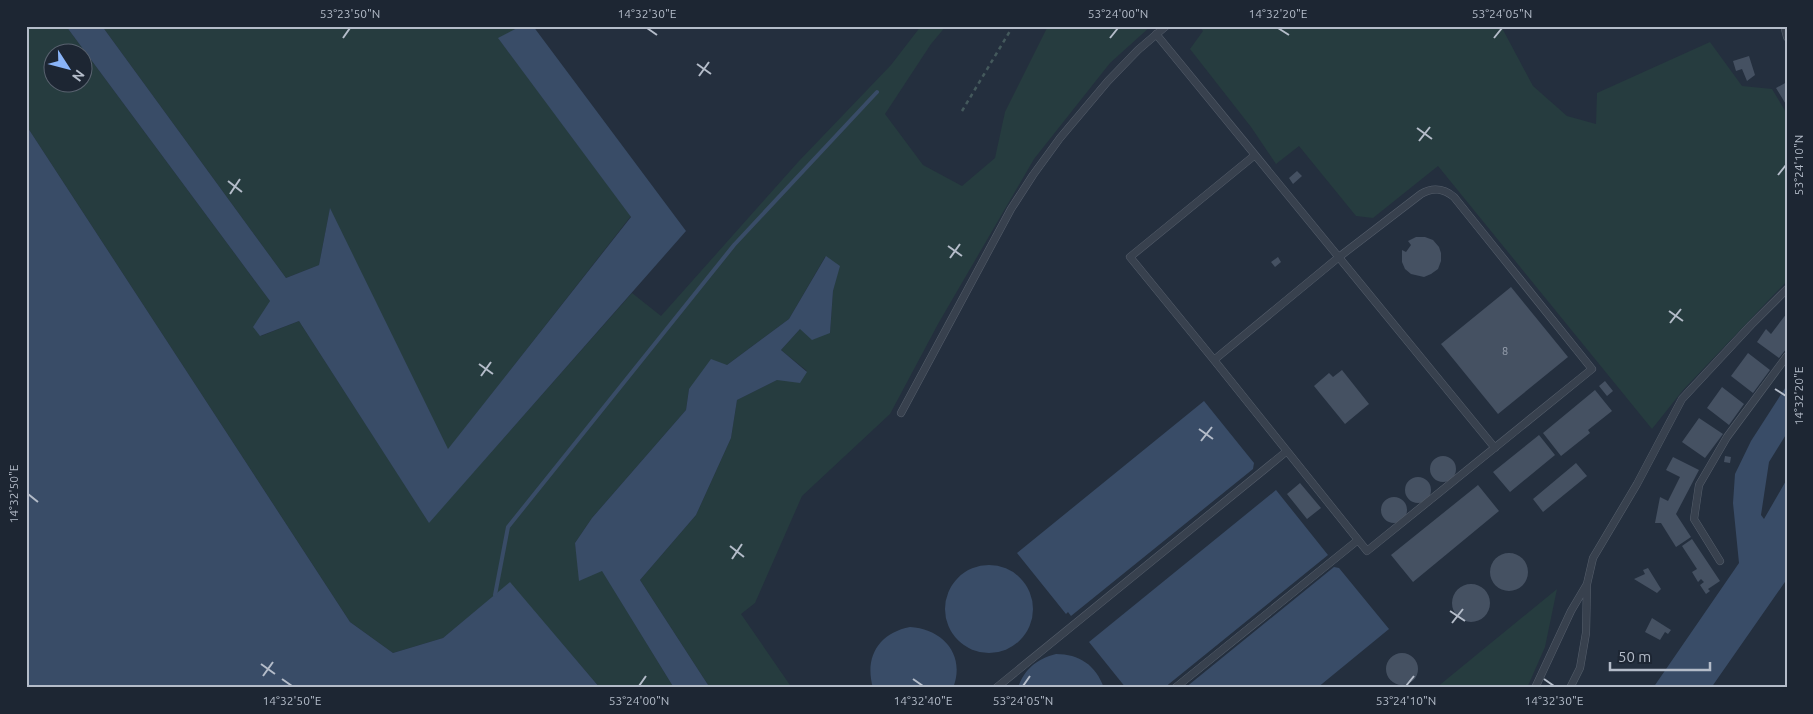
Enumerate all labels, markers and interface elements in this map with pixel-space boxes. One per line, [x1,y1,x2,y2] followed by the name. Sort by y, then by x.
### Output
[320,7,380,20] text: 53°23'50"N
[618,7,677,20] text: 14°32'30"E
[1088,7,1148,20] text: 53°24'00"N
[1249,7,1308,20] text: 14°32'20"E
[1472,7,1532,20] text: 53°24'05"N
[42,42,92,92] north arrow
[69,67,88,85] text: N
[1792,135,1805,195] text: 53°24'10"N
[1502,345,1508,357] house number: 8
[1792,366,1805,425] text: 14°32'20"E
[7,464,20,523] text: 14°32'50"E
[1610,639,1710,671] scale bar
[1618,648,1651,665] text: 50 m
[263,694,322,707] text: 14°32'50"E
[609,694,669,707] text: 53°24'00"N
[894,694,953,707] text: 14°32'40"E
[993,694,1053,707] text: 53°24'05"N
[1376,694,1436,707] text: 53°24'10"N
[1525,694,1584,707] text: 14°32'30"E

